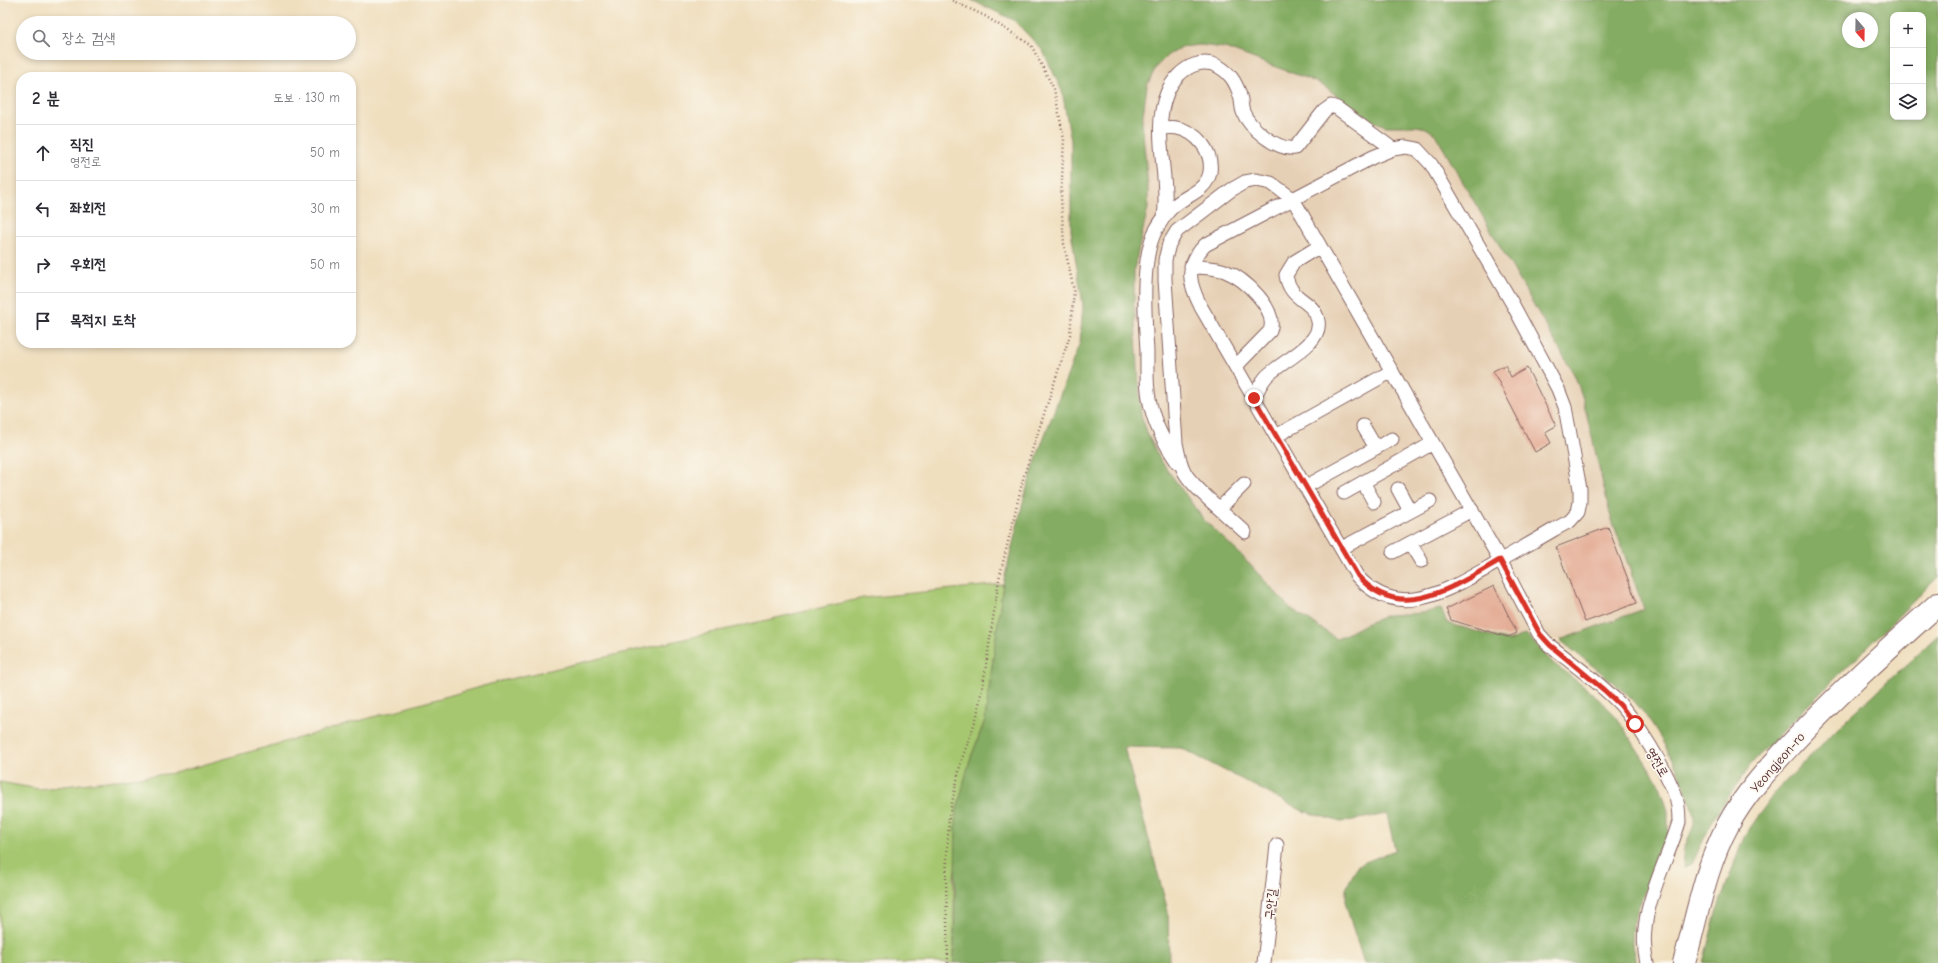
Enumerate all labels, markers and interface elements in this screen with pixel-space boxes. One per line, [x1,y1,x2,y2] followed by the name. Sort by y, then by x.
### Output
[1842,12,1878,48] north arrow
[1890,12,1926,120] map controls
[1890,12,1926,48] button: +
[16,16,356,60] search box
[30,27,52,49] icon: search
[62,29,115,47] text: 장소 검색
[1890,48,1926,84] button: −
[1890,84,1926,120] button: layers
[32,89,60,108] text: 2 분
[273,90,340,105] text: 도보 · 130 m
[70,135,94,153] text: 직진
[32,142,54,164] icon: ahead
[310,145,340,160] text: 50 m
[70,154,101,169] text: 영전로
[32,198,54,220] icon: left
[70,199,106,217] text: 좌회전
[310,201,340,216] text: 30 m
[32,254,54,276] icon: right
[70,255,106,273] text: 우회전
[310,257,340,272] text: 50 m
[32,310,54,332] icon: arrive
[70,311,136,329] text: 목적지 도착
[1245,389,1263,407] route end
[1626,715,1644,733] route start
[1747,729,1808,796] street label: Yeongjeon-ro
[1643,745,1672,780] street label: 영전로
[1261,888,1280,920] street label: 구안길

